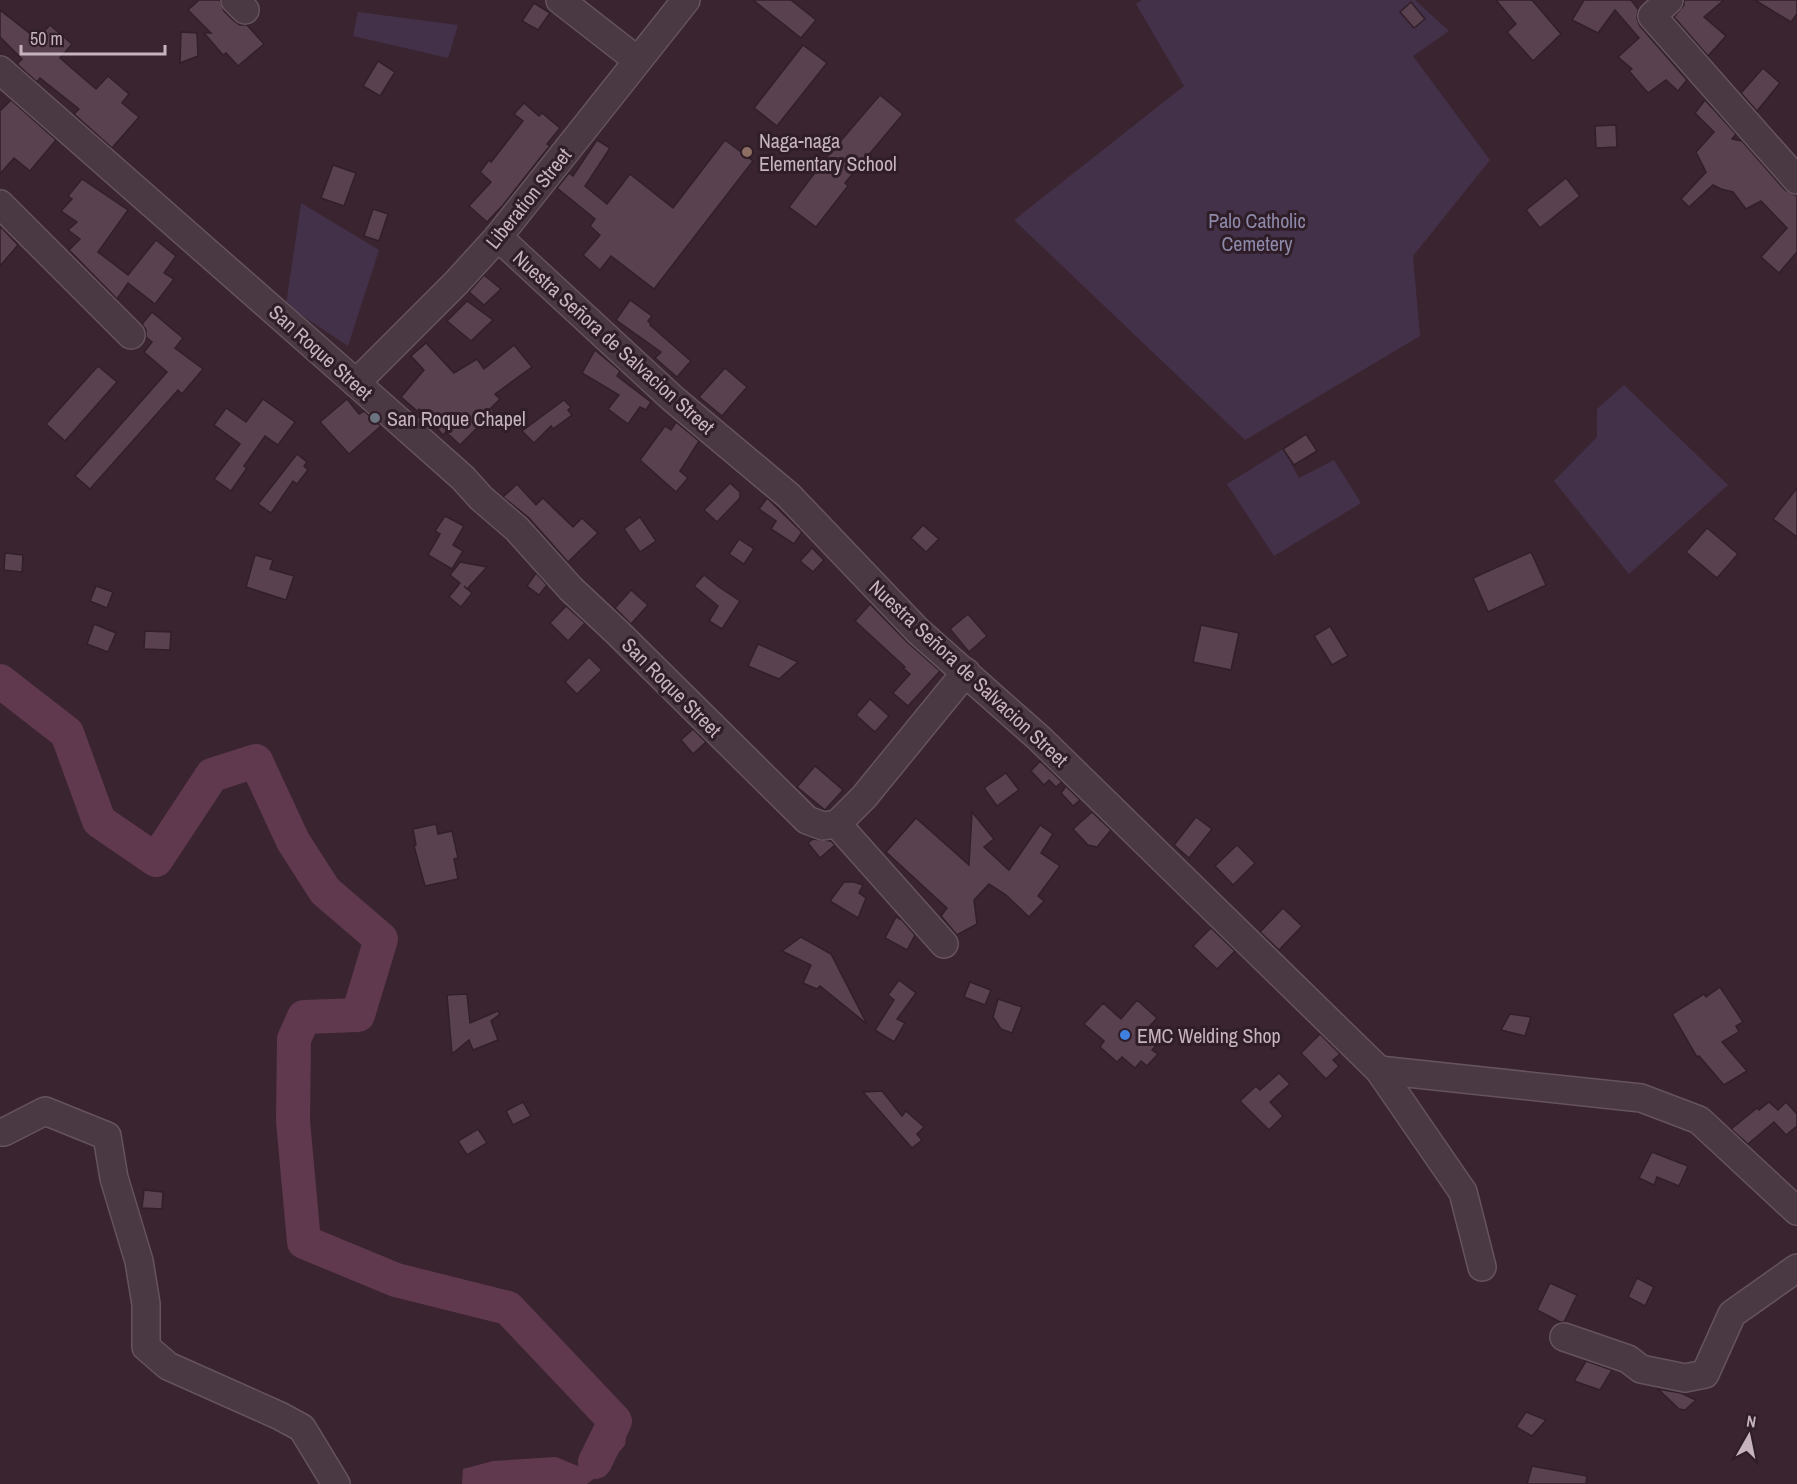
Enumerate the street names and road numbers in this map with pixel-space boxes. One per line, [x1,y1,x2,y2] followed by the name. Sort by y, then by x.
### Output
[479,142,577,254] street label: Liberation Street
[507,244,721,440] street label: Nuestra Señora de Salvacion Street
[264,298,379,406] street label: San Roque Street
[864,574,1075,773] street label: Nuestra Señora de Salvacion Street
[616,631,728,743] street label: San Roque Street

